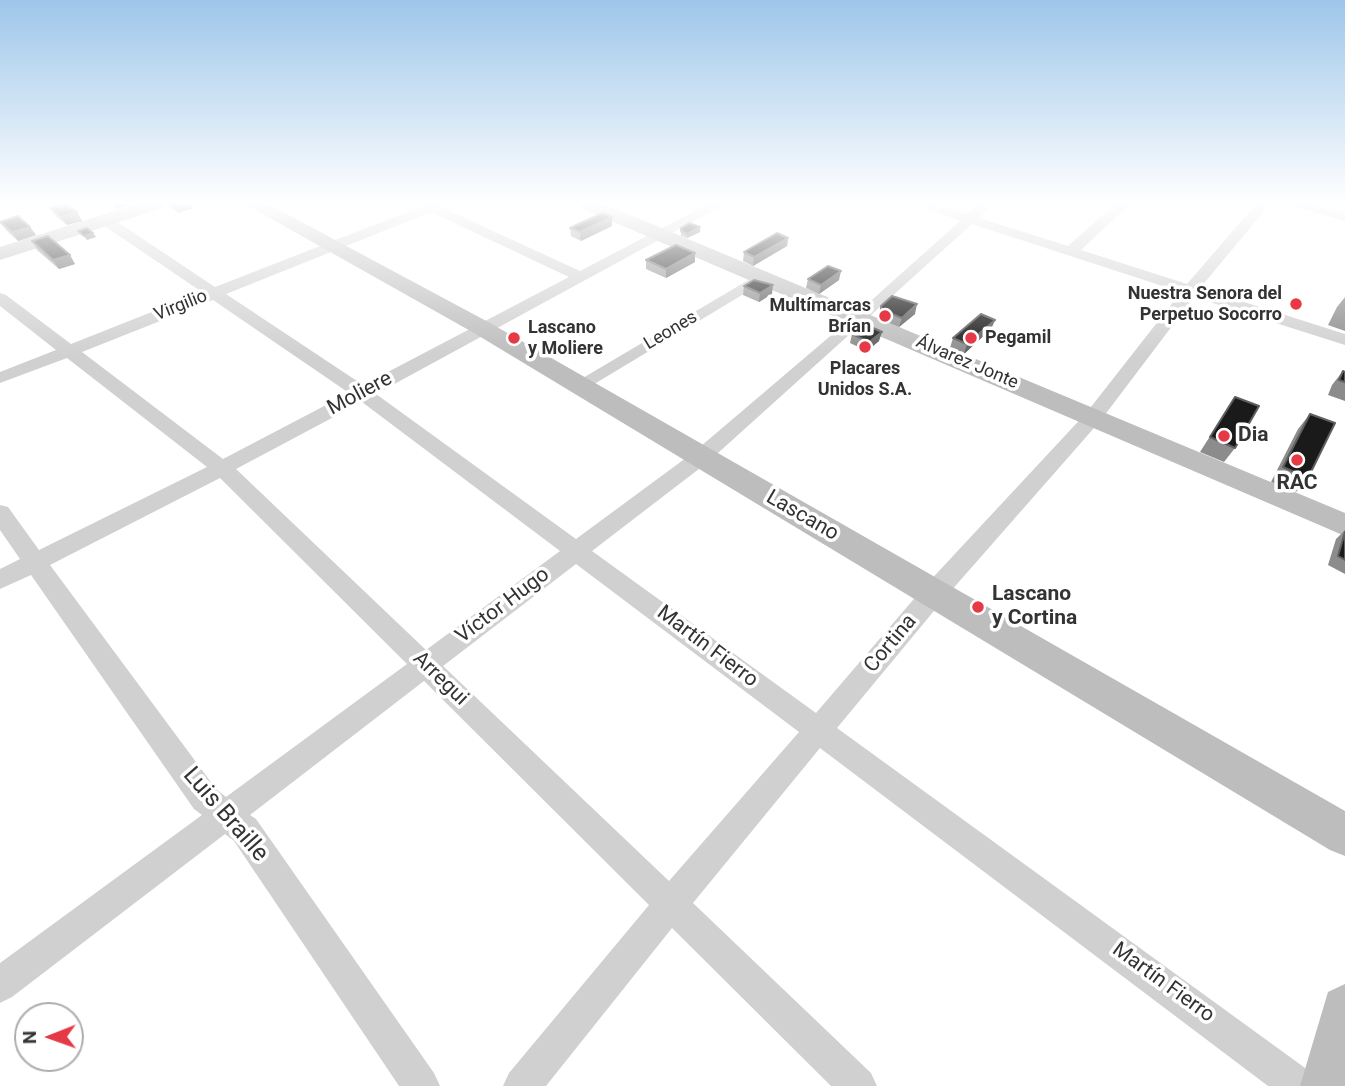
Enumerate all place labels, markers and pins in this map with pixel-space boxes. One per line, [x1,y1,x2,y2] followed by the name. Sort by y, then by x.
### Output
[1128,283,1282,326] place label: Nuestra Senora del Perpetuo Socorro
[769,295,871,338] place label: Multímarcas Brían
[1288,296,1304,312] marker: Nuestra Senora del Perpetuo Socorro
[877,308,893,324] marker: Multímarcas Brían
[528,317,603,360] place label: Lascano y Moliere
[985,327,1051,349] place label: Pegamil
[506,330,522,346] marker: Lascano y Moliere
[963,330,979,346] marker: Pegamil
[857,339,873,355] marker: Placares Unidos S.A.
[818,358,912,400] place label: Placares Unidos S.A.
[1238,423,1268,449] place label: Dia
[1216,428,1232,444] marker: Dia
[1289,452,1305,468] marker: RAC
[1276,471,1318,497] place label: RAC
[992,582,1077,632] place label: Lascano y Cortina
[970,599,986,615] marker: Lascano y Cortina

